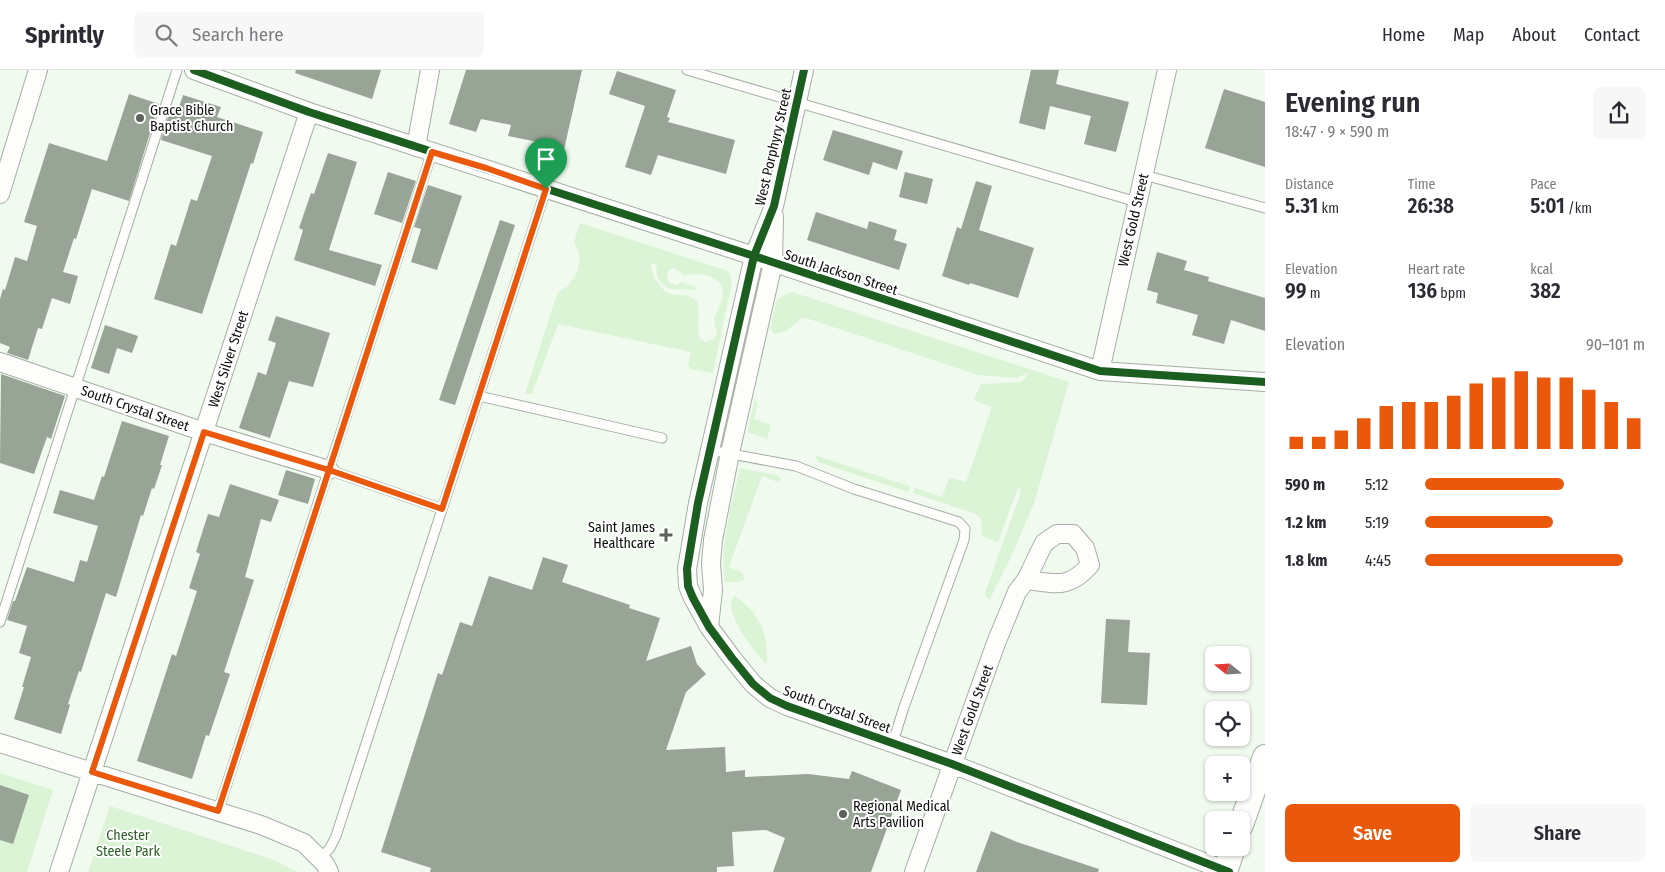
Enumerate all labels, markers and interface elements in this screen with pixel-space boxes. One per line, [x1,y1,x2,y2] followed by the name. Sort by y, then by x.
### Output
[134,12,484,57] search box
[25,21,104,49] text: Sprintly
[152,21,180,49] icon: search
[192,23,284,46] text: Search here
[1382,24,1425,46] text: Home
[1453,24,1484,46] text: Map
[1512,24,1556,46] text: About
[1584,24,1640,46] text: Contact
[752,86,795,208] street label: West Porphyry Street
[1285,86,1420,119] text: Evening run
[1593,87,1645,139] button: share
[150,102,233,135] place label: Grace Bible Baptist Church
[134,112,146,124] marker: Grace Bible Baptist Church
[1285,122,1389,141] text: 18:47 · 9 × 590 m
[525,138,567,189] pin
[532,145,560,173] icon: arrive
[1114,171,1153,268] street label: West Gold Street
[1285,176,1334,193] text: Distance
[1408,176,1435,193] text: Time
[1530,176,1556,193] text: Pace
[1285,193,1318,219] text: 5.31
[1408,193,1454,219] text: 26:38
[1530,193,1565,219] text: 5:01
[1318,200,1339,217] text: km
[1565,200,1592,217] text: /km
[782,246,900,299] street label: South Jackson Street
[1285,261,1338,278] text: Elevation
[1408,261,1465,278] text: Heart rate
[1530,261,1553,278] text: kcal
[1285,278,1306,304] text: 99
[1408,278,1437,304] text: 136
[1530,278,1561,304] text: 382
[1306,285,1320,302] text: m
[1437,285,1466,302] text: bpm
[205,308,252,410] street label: West Silver Street
[1285,335,1345,354] text: Elevation
[1586,335,1645,354] text: 90–101 m
[78,382,192,435] street label: South Crystal Street
[1285,475,1325,494] text: 590 m
[1365,475,1388,494] text: 5:12
[1285,513,1327,532] text: 1.2 km
[1365,513,1389,532] text: 5:19
[588,519,655,552] place label: Saint James Healthcare
[659,528,673,542] marker: Saint James Healthcare
[1285,551,1328,570] text: 1.8 km
[1365,551,1391,570] text: 4:45
[1205,646,1250,691] north arrow
[1205,646,1250,856] map controls
[948,662,997,758] street label: West Gold Street
[781,682,893,737] street label: South Crystal Street
[1205,701,1250,746] button: locate
[1205,756,1250,801] button: +
[853,798,950,831] place label: Regional Medical Arts Pavilion
[1285,804,1460,862] button: Save
[1470,804,1645,862] button: Share
[837,808,849,820] marker: Regional Medical Arts Pavilion
[1205,811,1250,856] button: −
[96,827,160,860] park label: Chester Steele Park

